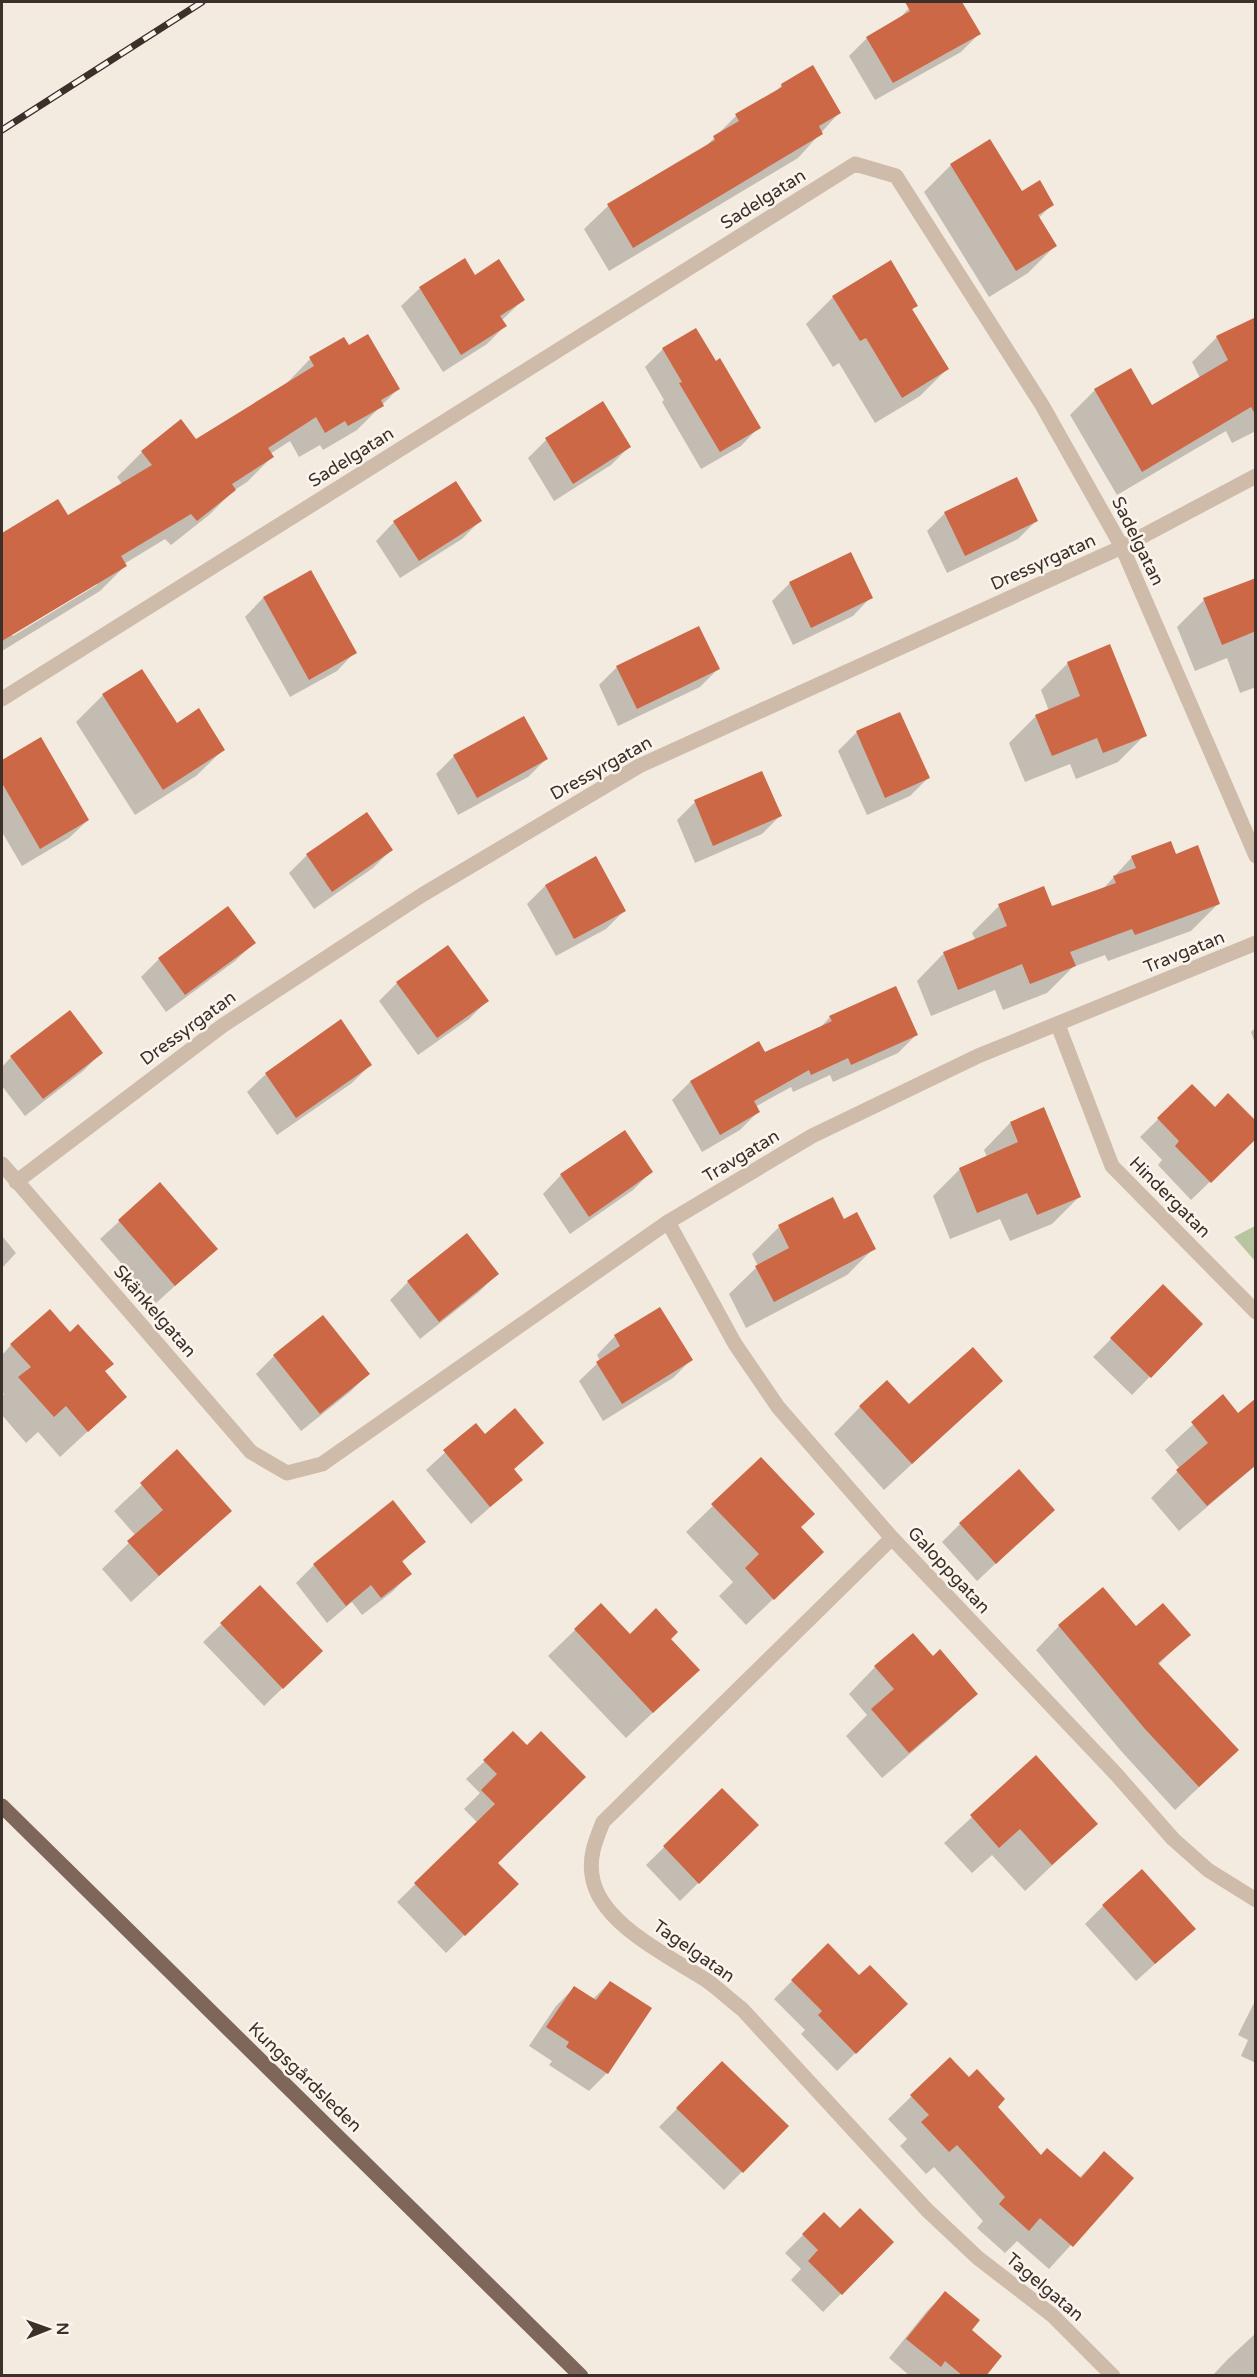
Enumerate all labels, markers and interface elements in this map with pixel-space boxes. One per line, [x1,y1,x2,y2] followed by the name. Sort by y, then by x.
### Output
[716,164,810,234] street label: Sadelgatan
[304,422,398,492] street label: Sadelgatan
[1107,493,1169,589] street label: Sadelgatan
[987,529,1099,595] street label: Dressyrgatan
[546,731,656,805] street label: Dressyrgatan
[1140,926,1228,978] street label: Travgatan
[136,986,240,1070] street label: Dressyrgatan
[699,1125,783,1187] street label: Travgatan
[1125,1152,1215,1242] street label: Hindergatan
[109,1260,201,1362] street label: Skänkelgatan
[903,1522,995,1618] street label: Galoppgatan
[649,1915,739,1987] street label: Tagelgatan
[244,2017,366,2137] street label: Kungsgårdsleden
[1002,2248,1088,2326] street label: Tagelgatan
[18,2299,78,2359] north arrow
[52,2322,72,2335] text: N

